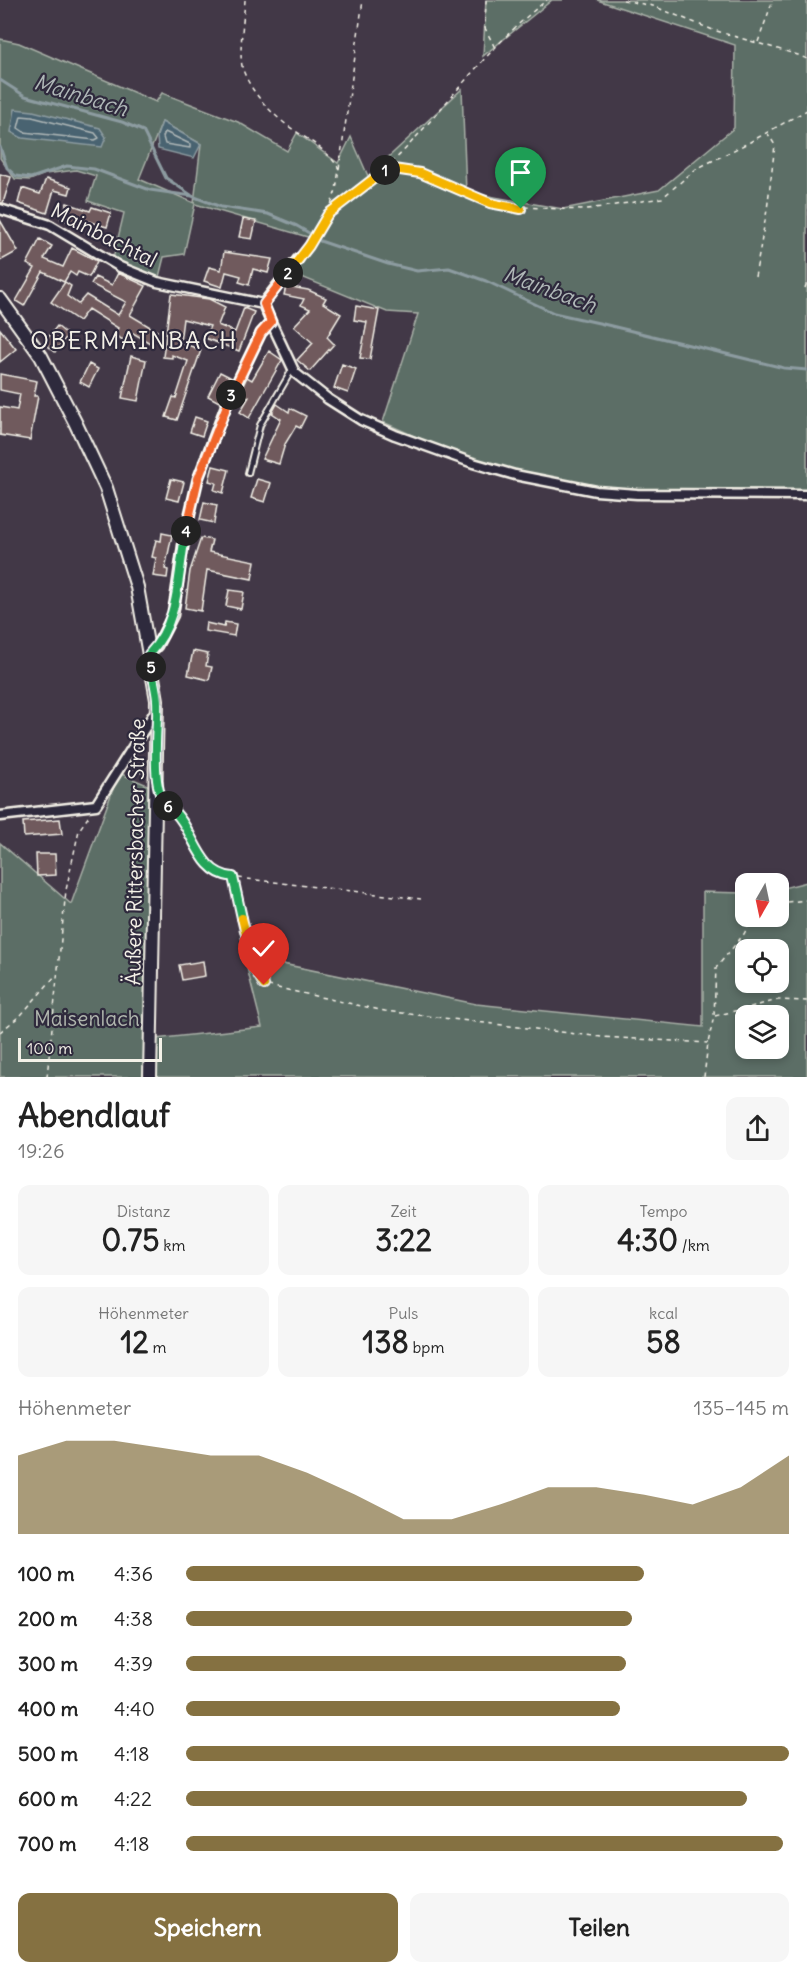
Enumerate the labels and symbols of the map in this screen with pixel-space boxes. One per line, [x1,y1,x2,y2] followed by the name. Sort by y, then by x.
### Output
[31,68,132,123] water label: Mainbach
[495,147,546,209] pin
[370,155,400,185] pin: 1
[46,197,162,273] street label: Mainbachtal
[273,258,303,288] pin: 2
[500,259,601,319] water label: Mainbach
[30,325,238,355] district label: OBERMAINBACH
[216,380,246,410] pin: 3
[171,516,201,546] pin: 4
[136,652,166,682] pin: 5
[119,718,151,986] street label: Äußere Rittersbacher Straße
[153,791,183,821] pin: 6
[735,873,789,927] north arrow
[238,923,289,985] pin
[34,1005,140,1032] park label: Maisenlach
[18,1035,162,1062] scale bar

